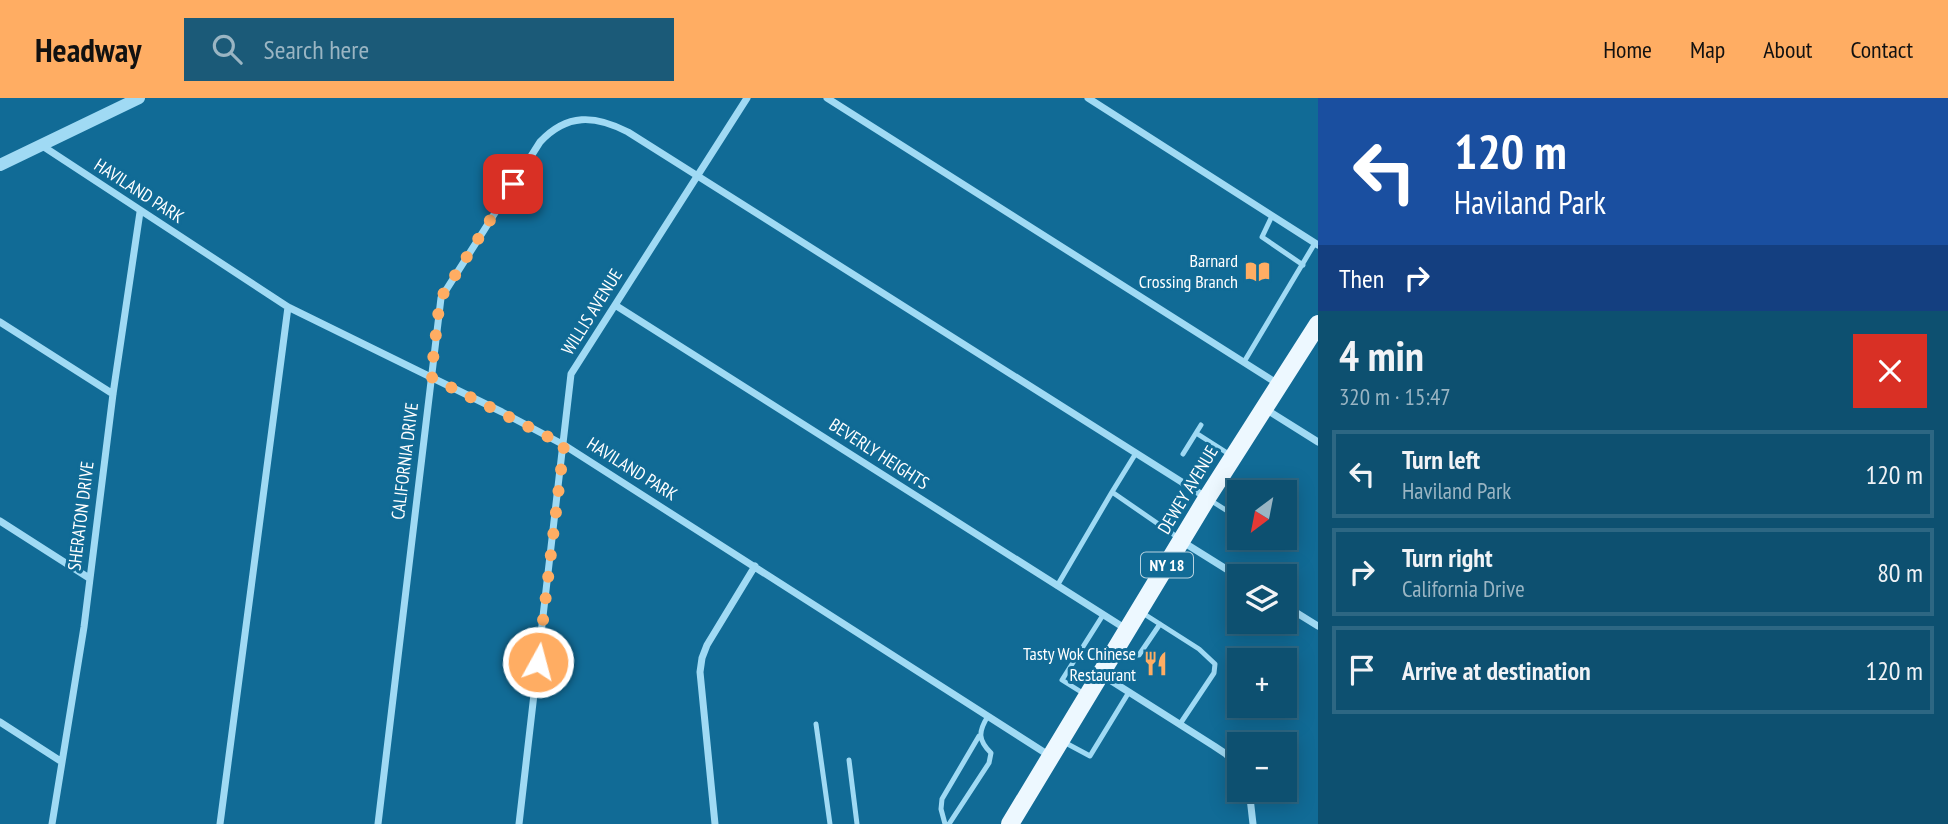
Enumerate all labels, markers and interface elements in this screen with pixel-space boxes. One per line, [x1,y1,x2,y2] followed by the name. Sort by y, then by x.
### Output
[184,18,674,81] search box
[35,28,142,71] text: Headway
[208,30,246,68] icon: search
[264,33,369,66] text: Search here
[1603,34,1652,65] text: Home
[1690,34,1725,65] text: Map
[1763,34,1812,65] text: About
[1850,34,1913,65] text: Contact
[1454,119,1567,183] text: 120 m
[1339,126,1430,217] icon: left
[90,153,189,228] street label: HAVILAND PARK
[483,154,543,214] pin
[494,165,532,203] icon: arrive
[1454,181,1606,223] text: Haviland Park
[1139,249,1238,293] place label: Barnard Crossing Branch
[1244,257,1272,285] library icon: Barnard Crossing Branch
[1398,259,1436,297] icon: right
[1339,262,1384,295] text: Then
[556,264,627,359] street label: WILLIS AVENUE
[1339,328,1424,383] text: 4 min
[1853,334,1927,408] button: close
[1339,382,1451,411] text: 320 m · 15:47
[386,401,423,521] street label: CALIFORNIA DRIVE
[825,413,934,494] street label: BEVERLY HEIGHTS
[583,432,682,505] street label: HAVILAND PARK
[1152,441,1223,538] street label: DEWEY AVENUE
[1402,443,1480,476] text: Turn left
[1343,455,1381,493] icon: left
[1865,458,1923,491] text: 120 m
[62,460,99,572] street label: SHERATON DRIVE
[1402,476,1511,505] text: Haviland Park
[1227,480,1297,550] north arrow
[1227,480,1297,802] map controls
[1402,541,1493,574] text: Turn right
[1141,552,1193,578] road number: NY 18
[1343,553,1381,591] icon: right
[1877,556,1923,589] text: 80 m
[1227,564,1297,634] button: layers
[1402,574,1525,603] text: California Drive
[501,625,575,699] position arrow
[1023,642,1136,686] place label: Tasty Wok Chinese Restaurant
[1227,648,1297,718] button: +
[1142,650,1170,678] restaurant icon: Tasty Wok Chinese Restaurant
[1343,651,1381,689] icon: arrive
[1402,654,1591,687] text: Arrive at destination
[1865,654,1923,687] text: 120 m
[1227,732,1297,802] button: −

